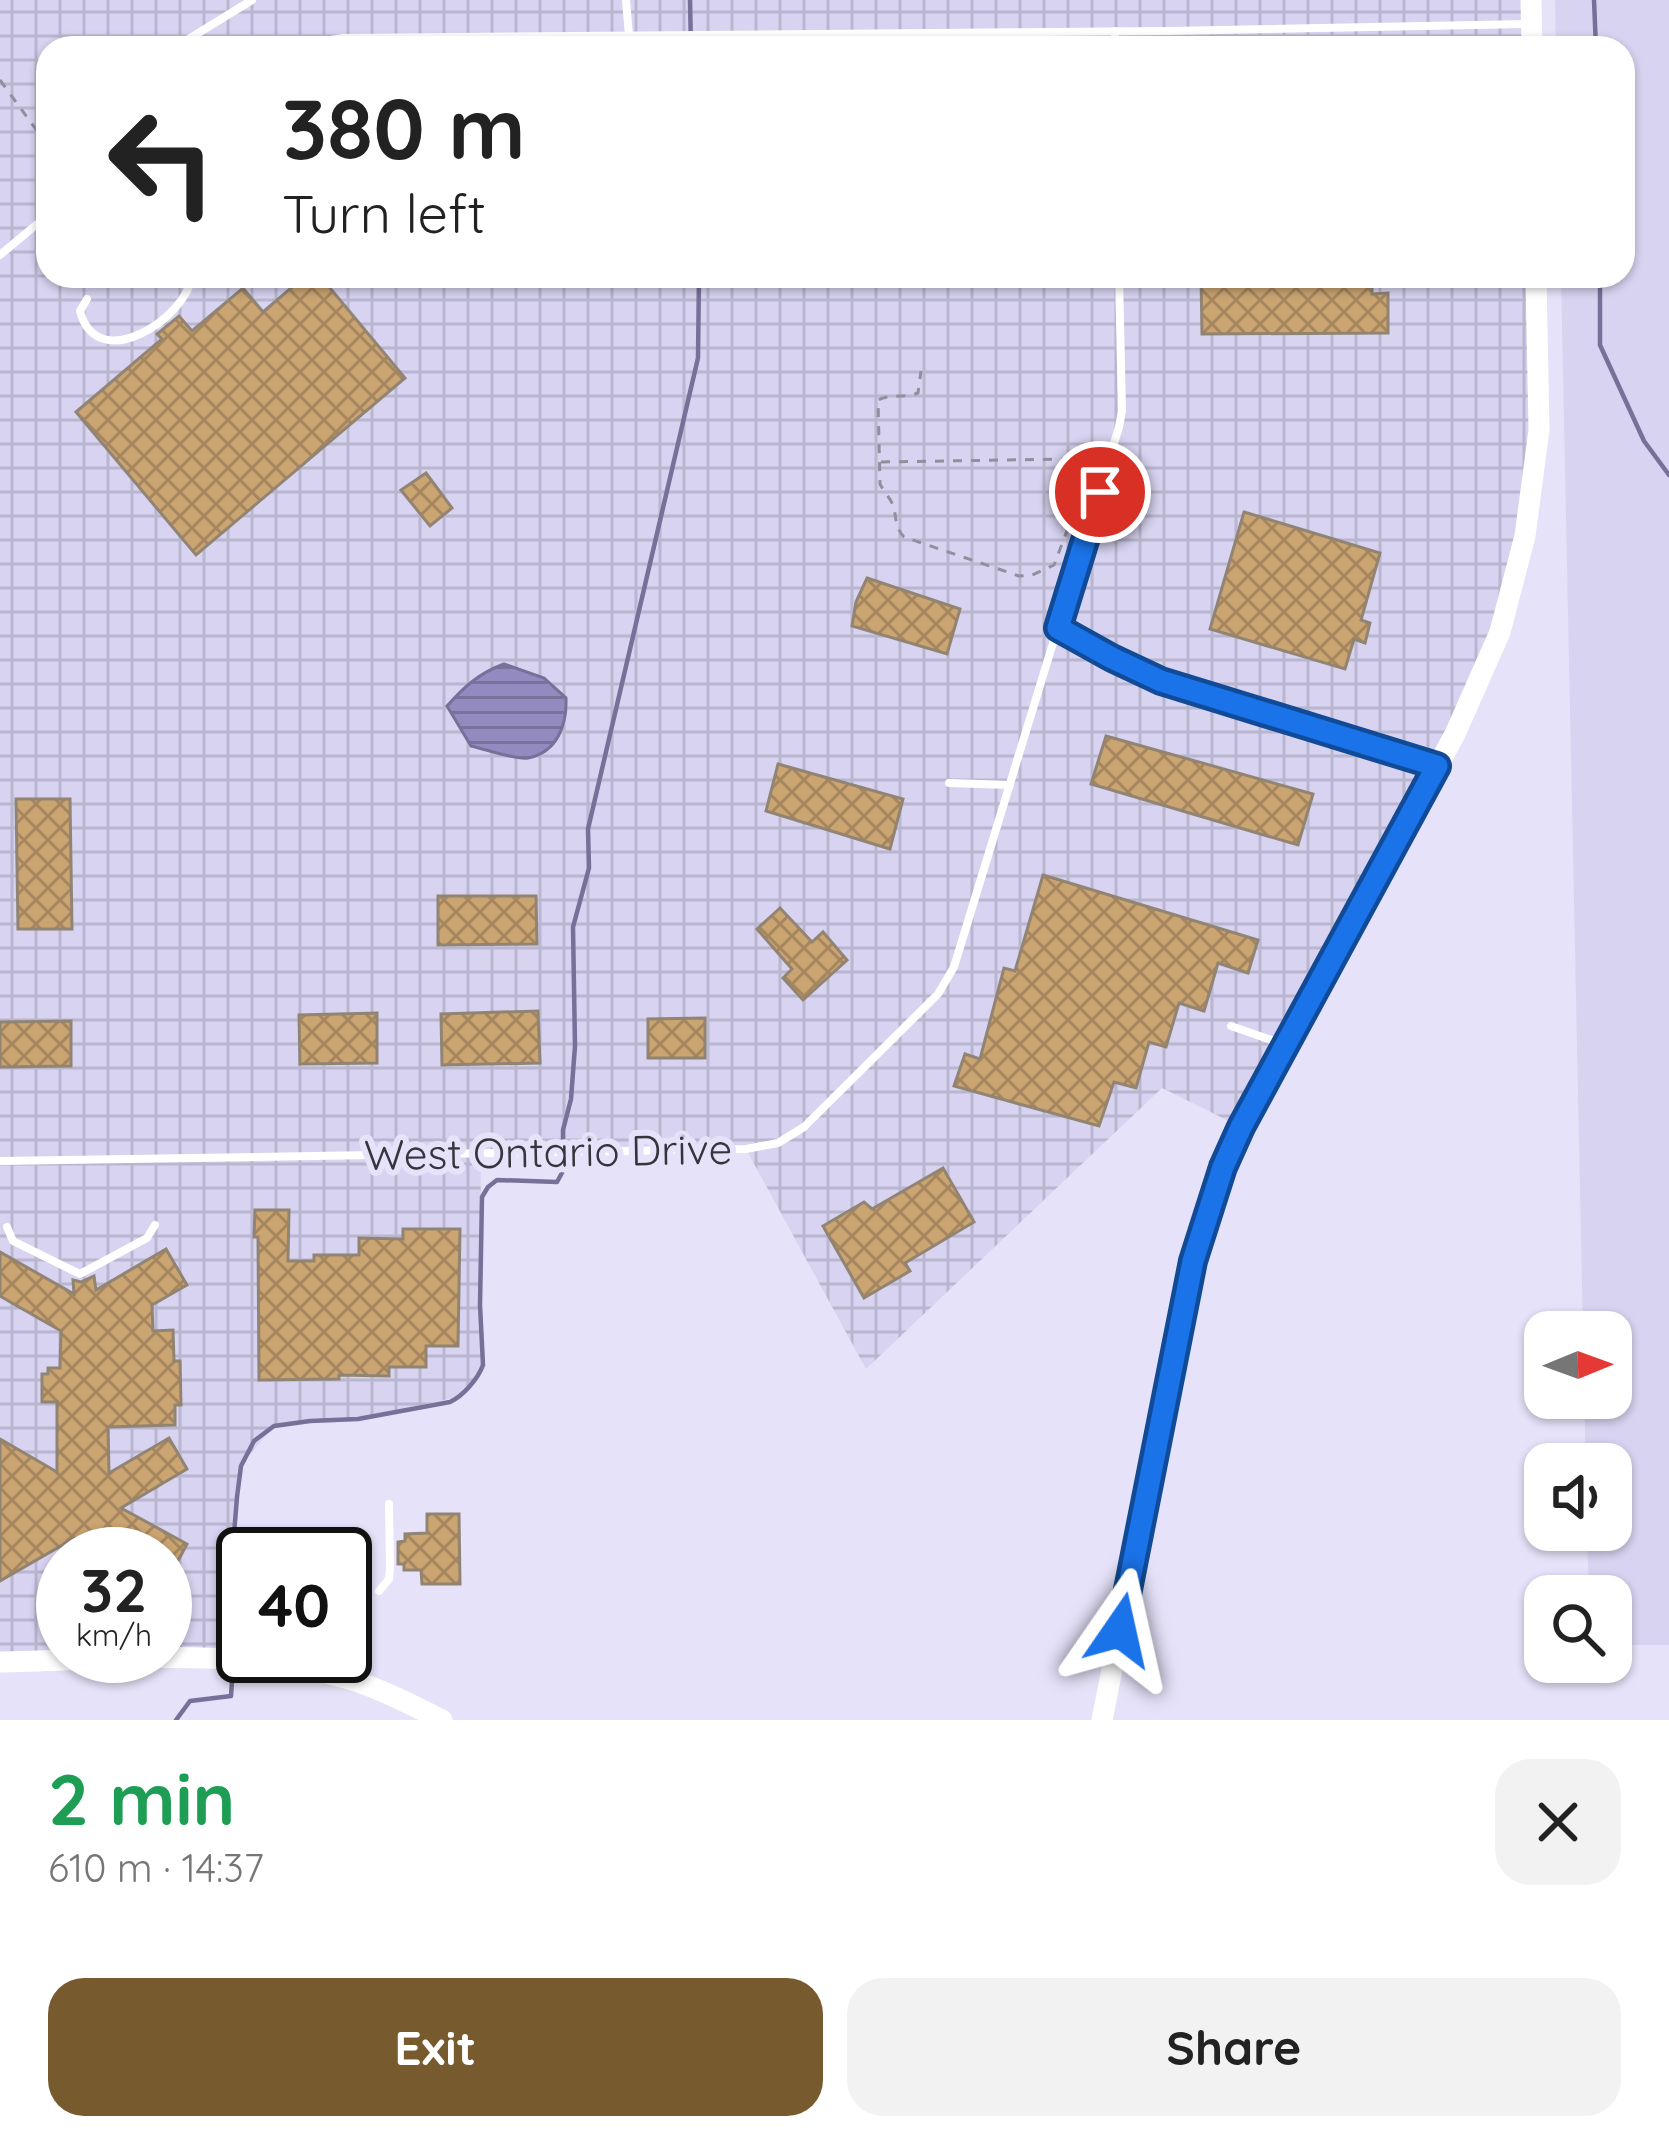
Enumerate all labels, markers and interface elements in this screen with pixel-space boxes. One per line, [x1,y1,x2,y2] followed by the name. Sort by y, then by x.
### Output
[282,75,526,180] text: 380 m
[84,84,240,240] icon: left
[282,179,486,247] text: Turn left
[1049,441,1151,543] pin
[1067,459,1133,525] icon: arrive
[363,1122,733,1181] street label: West Ontario Drive
[1524,1311,1632,1419] north arrow
[1524,1311,1632,1683] map controls
[1524,1443,1632,1551] button: sound
[216,1527,372,1683] speed limit sign: 40
[81,1552,147,1627] text: 32
[1057,1567,1183,1693] position arrow
[1524,1575,1632,1683] button: search
[76,1616,152,1654] text: km/h
[48,1753,235,1843] text: 2 min
[1495,1759,1621,1885] button: close
[48,1843,264,1892] text: 610 m · 14:37
[48,1978,823,2116] button: Exit
[847,1978,1621,2116] button: Share

